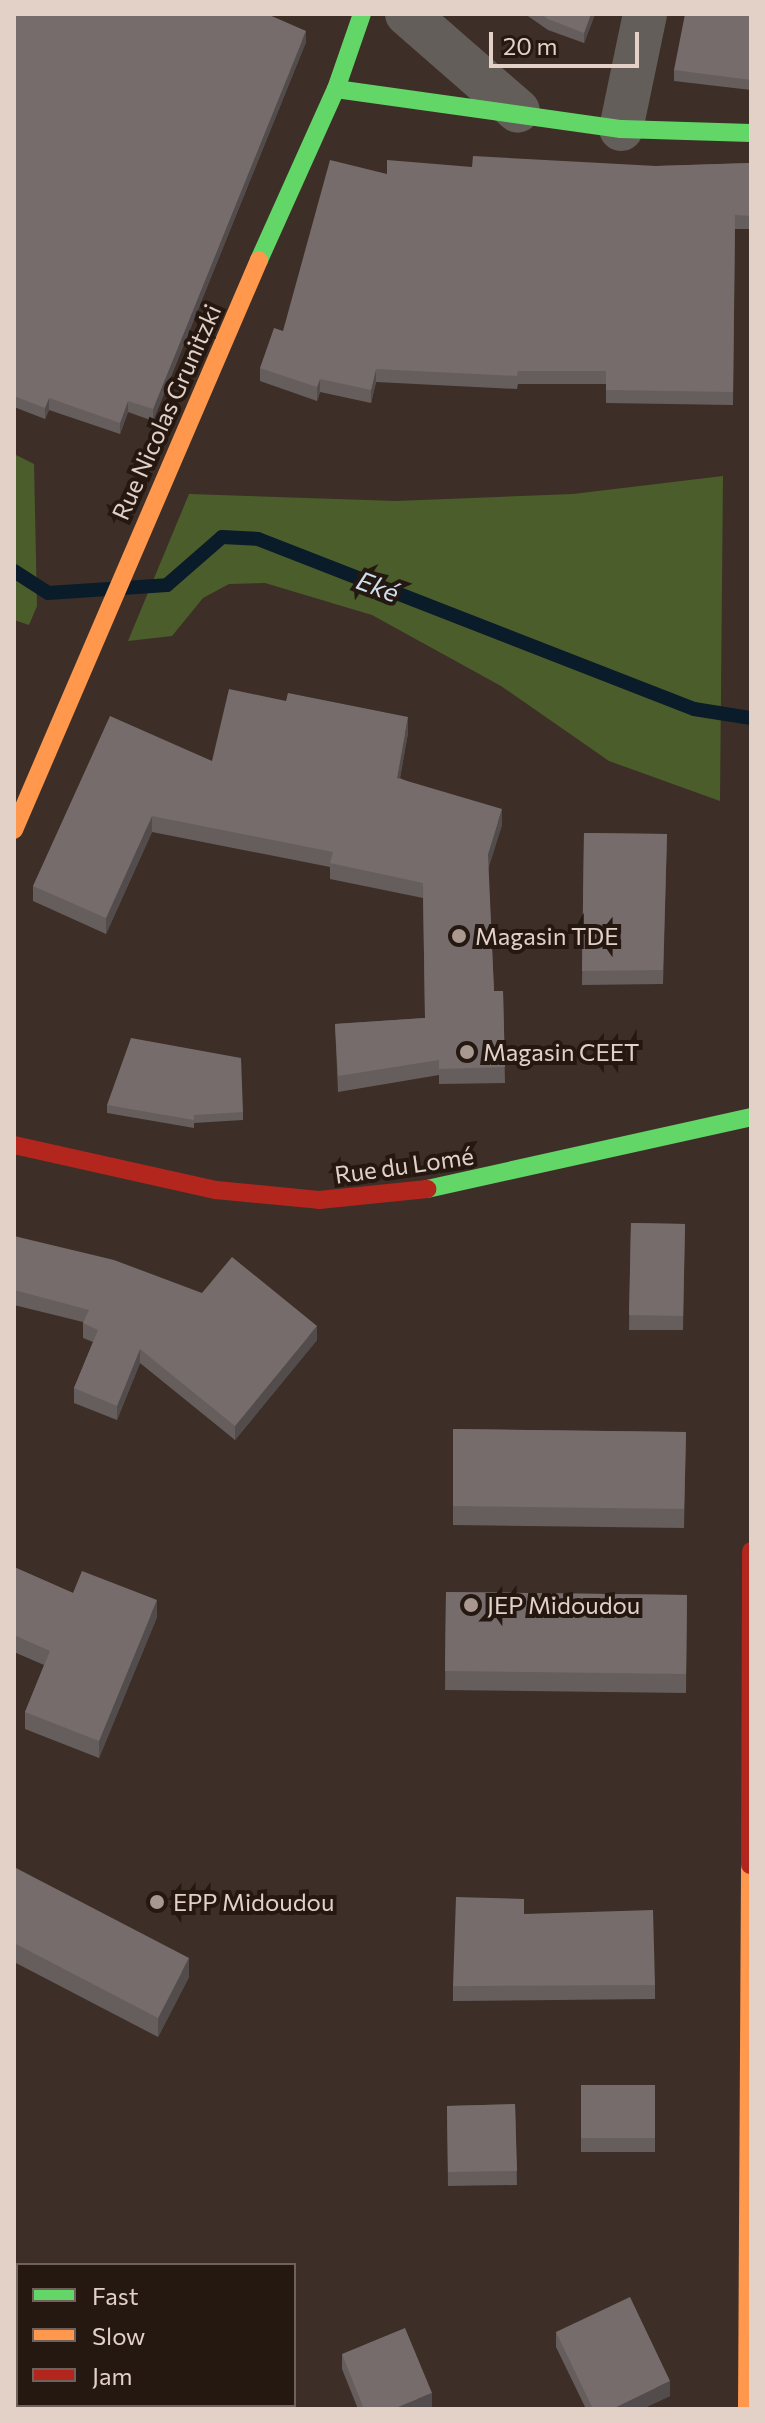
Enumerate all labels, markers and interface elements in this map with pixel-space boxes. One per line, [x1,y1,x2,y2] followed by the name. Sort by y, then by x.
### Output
[493,16,643,66] scale bar
[503,31,557,60] text: 20 m
[106,300,226,524] street label: Rue Nicolas Grunitzki
[352,564,404,608] water label: Eké
[475,922,618,950] place label: Magasin TDE
[450,927,468,945] marker: Magasin TDE
[483,1038,639,1066] place label: Magasin CEET
[458,1043,476,1061] marker: Magasin CEET
[333,1141,475,1189] street label: Rue du Lomé
[487,1591,640,1619] place label: JEP Midoudou
[462,1596,480,1614] marker: JEP Midoudou
[173,1888,334,1916] place label: EPP Midoudou
[148,1893,166,1911] marker: EPP Midoudou
[16,2263,296,2407] legend
[92,2281,139,2310] text: Fast
[92,2321,145,2350] text: Slow
[92,2361,132,2390] text: Jam

